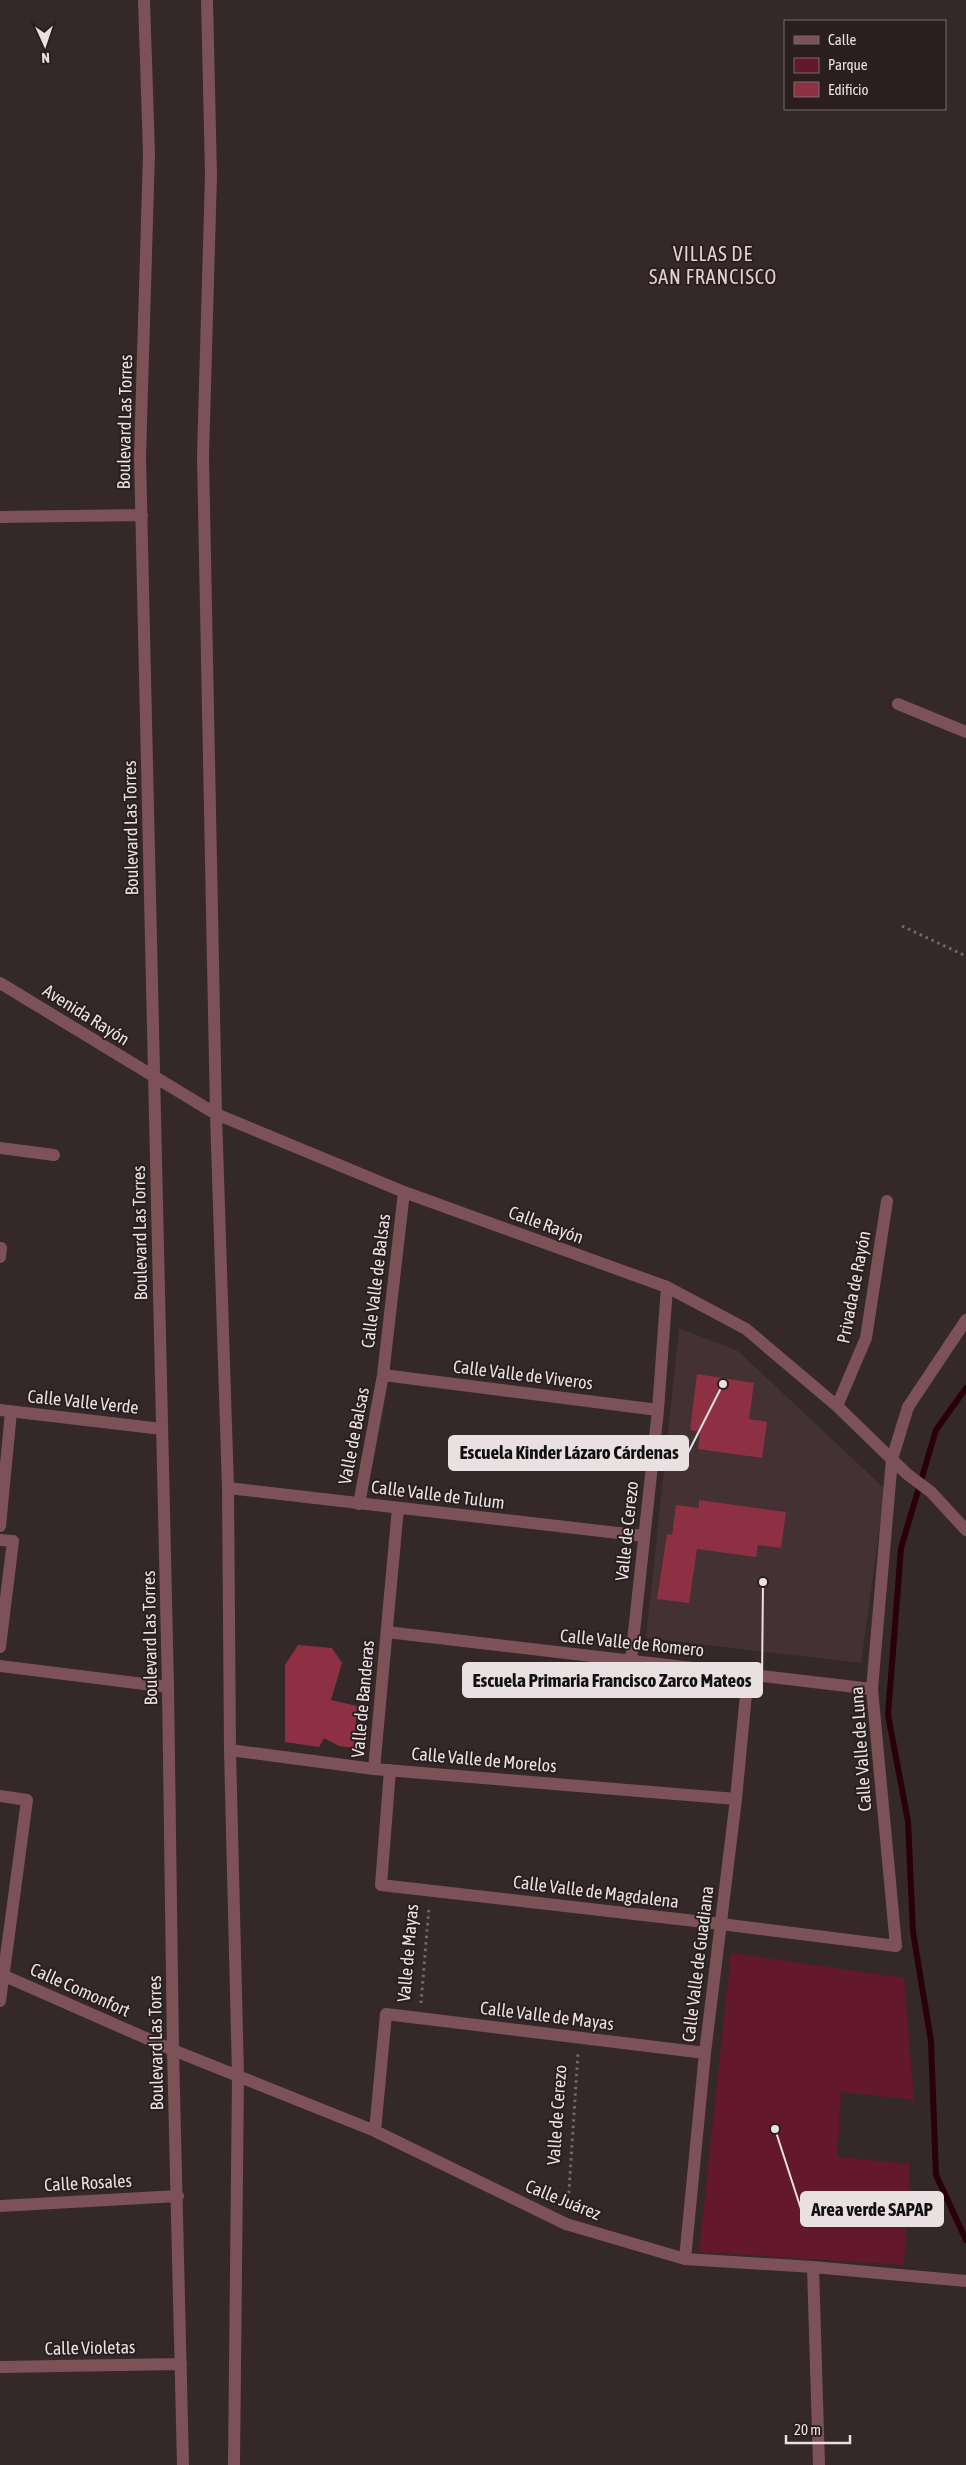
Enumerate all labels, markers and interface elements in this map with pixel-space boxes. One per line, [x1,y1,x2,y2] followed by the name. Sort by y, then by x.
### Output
[20,20,70,70] north arrow
[784,20,946,110] legend
[828,31,857,48] text: Calle
[41,50,50,66] text: N
[828,56,868,73] text: Parque
[828,81,869,98] text: Edificio
[649,242,777,288] district label: VILLAS DE SAN FRANCISCO
[113,354,136,490] street label: Boulevard Las Torres
[119,760,142,896] street label: Boulevard Las Torres
[39,980,133,1050] street label: Avenida Rayón
[128,1165,151,1301] street label: Boulevard Las Torres
[506,1201,587,1248] street label: Calle Rayón
[357,1213,394,1349] street label: Calle Valle de Balsas
[832,1229,875,1345] street label: Privada de Rayón
[452,1356,594,1394] street label: Calle Valle de Viveros
[26,1385,140,1418] street label: Calle Valle Verde
[334,1386,373,1486] street label: Valle de Balsas
[449,1436,688,1470] callout: Escuela Kinder Lázaro Cárdenas
[459,1441,679,1463] text: Escuela Kinder Lázaro Cárdenas
[370,1476,506,1513] street label: Calle Valle de Tulum
[611,1480,642,1582] street label: Valle de Cerezo
[138,1570,161,1706] street label: Boulevard Las Torres
[559,1624,705,1661] street label: Calle Valle de Romero
[347,1639,378,1759] street label: Valle de Banderas
[463,1663,762,1697] callout: Escuela Primaria Francisco Zarco Mateos
[472,1669,752,1691] text: Escuela Primaria Francisco Zarco Mateos
[846,1686,875,1812] street label: Calle Valle de Luna
[411,1743,558,1776] street label: Calle Valle de Morelos
[512,1871,680,1912] street label: Calle Valle de Magdalena
[678,1885,717,2043] street label: Calle Valle de Guadiana
[393,1903,422,2003] street label: Valle de Mayas
[27,1958,133,2021] street label: Calle Comonfort
[144,1975,167,2111] street label: Boulevard Las Torres
[479,1997,615,2034] street label: Calle Valle de Mayas
[543,2064,570,2166] street label: Valle de Cerezo
[44,2170,132,2195] street label: Calle Rosales
[523,2175,604,2224] street label: Calle Juárez
[801,2192,943,2226] callout: Area verde SAPAP
[810,2198,933,2220] text: Area verde SAPAP
[45,2336,135,2359] street label: Calle Violetas
[786,2412,850,2444] scale bar
[794,2421,821,2438] text: 20 m

